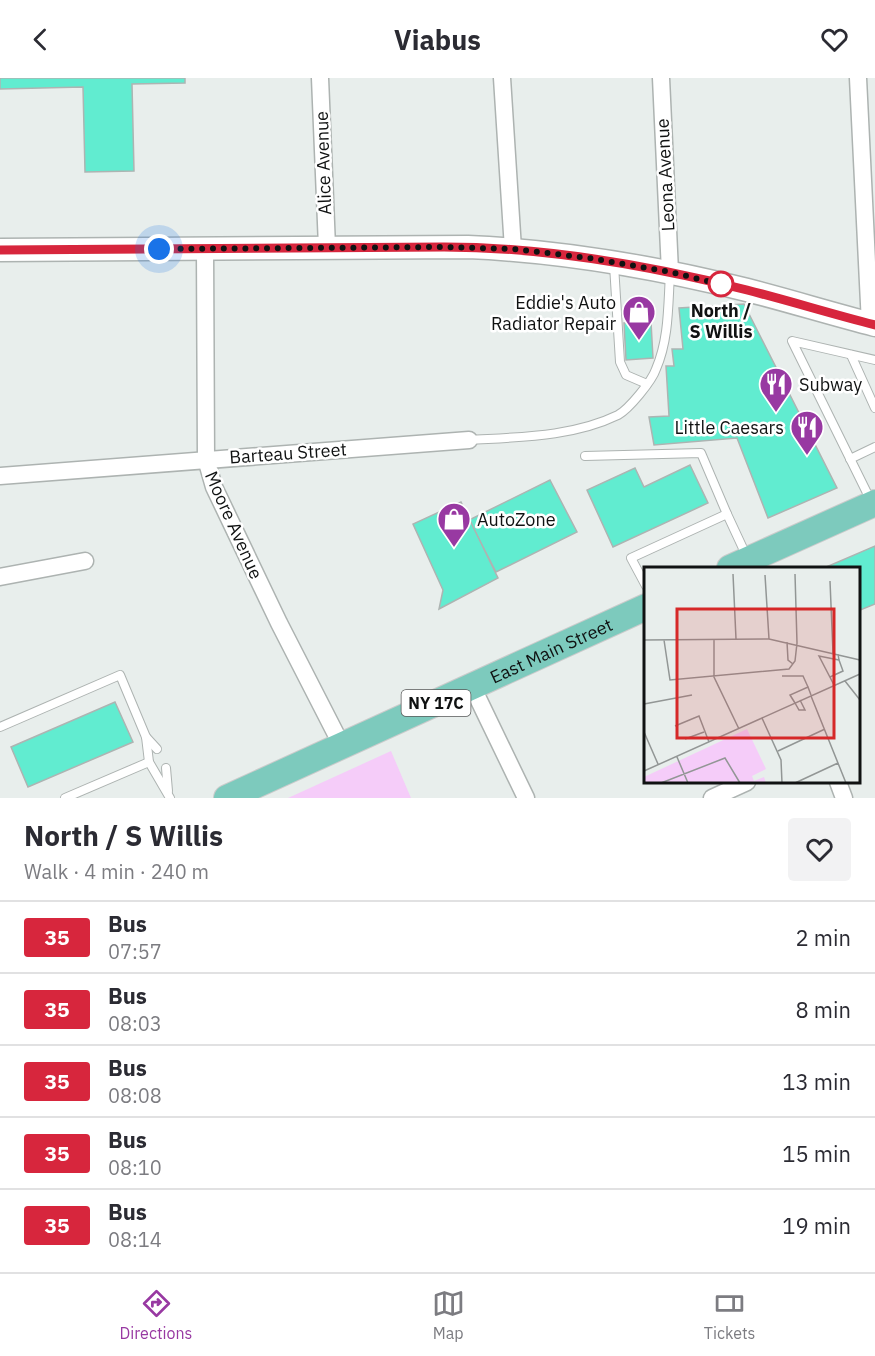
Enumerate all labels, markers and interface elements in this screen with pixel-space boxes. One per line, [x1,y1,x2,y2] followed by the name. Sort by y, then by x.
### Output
[394,22,481,57] text: Viabus
[24,23,57,56] icon: back
[818,23,851,56] icon: heart
[310,110,336,215] street label: Alice Avenue
[651,118,679,232] street label: Leona Avenue
[144,234,174,264] your location
[708,271,734,297] marker: North / S Willis
[491,291,616,335] place label: Eddie's Auto Radiator Repair
[621,294,657,341] shop icon: Eddie's Auto Radiator Repair
[689,299,753,343] place label: North / S Willis
[758,366,794,413] restaurant icon: Subway
[799,373,862,396] place label: Subway
[789,409,825,456] restaurant icon: Little Caesars
[675,416,784,439] place label: Little Caesars
[229,437,347,469] street label: Barteau Street
[200,468,268,583] street label: Moore Avenue
[436,501,472,548] shop icon: AutoZone
[477,508,556,531] place label: AutoZone
[644,567,860,783] inset map
[486,612,616,688] street label: East Main Street
[402,690,470,716] road number: NY 17C
[24,817,223,854] text: North / S Willis
[788,818,851,881] button: heart
[24,858,209,885] text: Walk · 4 min · 240 m
[108,909,147,938] text: Bus
[44,923,70,951] text: 35
[795,923,851,952] text: 2 min
[108,938,162,965] text: 07:57
[108,981,147,1010] text: Bus
[44,995,70,1023] text: 35
[795,995,851,1024] text: 8 min
[108,1010,162,1037] text: 08:03
[108,1053,147,1082] text: Bus
[44,1067,70,1095] text: 35
[782,1067,851,1096] text: 13 min
[108,1082,162,1109] text: 08:08
[108,1125,147,1154] text: Bus
[44,1139,70,1167] text: 35
[782,1139,851,1168] text: 15 min
[108,1154,162,1181] text: 08:10
[108,1197,147,1226] text: Bus
[44,1211,70,1239] text: 35
[782,1211,851,1240] text: 19 min
[108,1226,162,1253] text: 08:14
[120,1287,192,1343] tab: Directions
[432,1287,465,1343] tab: Map
[704,1287,755,1343] tab: Tickets

